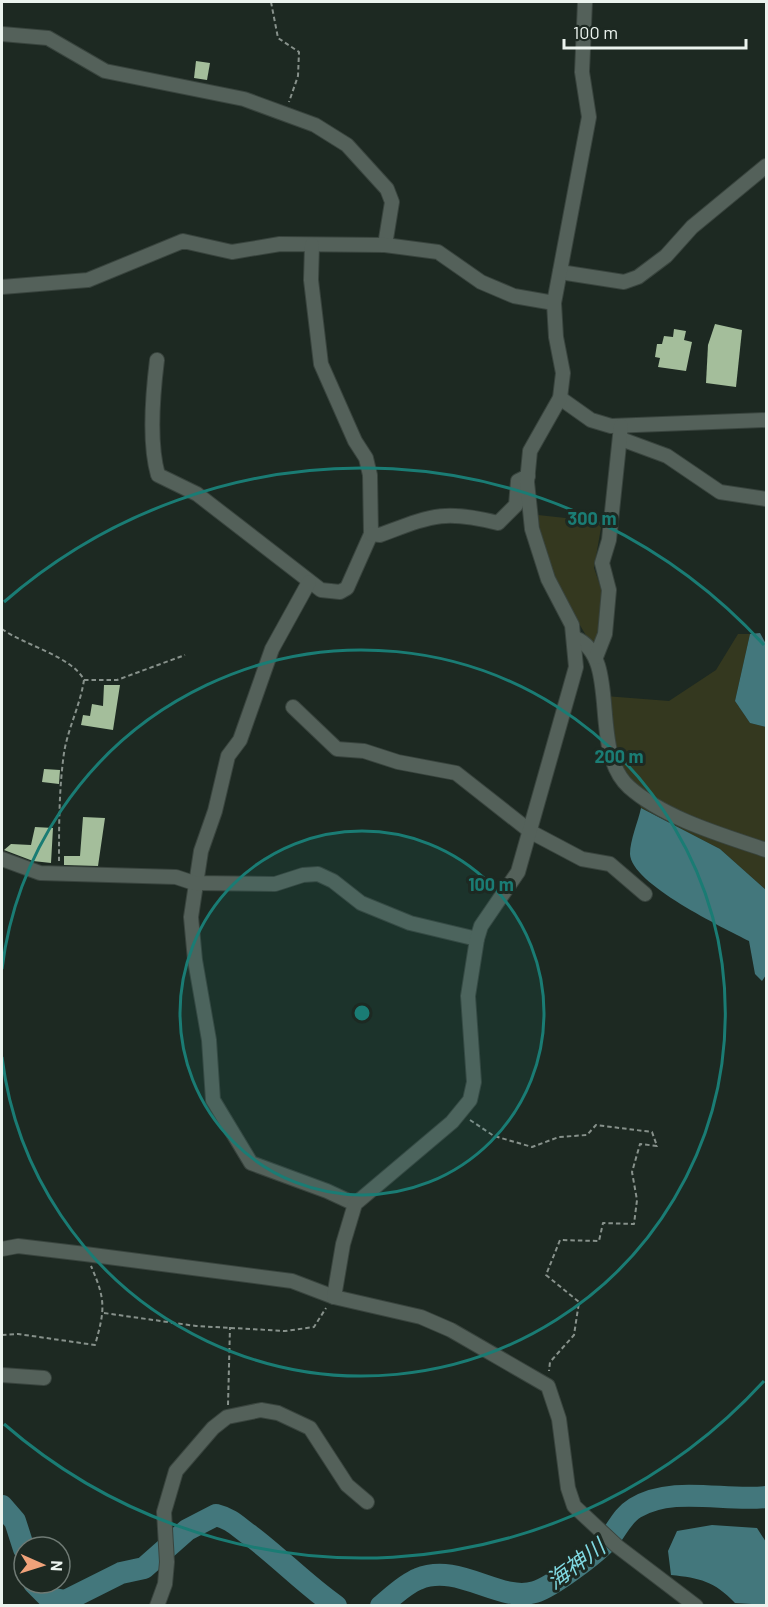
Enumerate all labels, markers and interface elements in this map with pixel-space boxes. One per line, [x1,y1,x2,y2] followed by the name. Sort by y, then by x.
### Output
[564,12,746,50] scale bar
[573,21,618,43] text: 100 m
[568,507,616,529] text: 300 m
[594,745,644,767] text: 200 m
[468,873,514,895] text: 100 m
[352,1003,372,1023] centre of rings
[541,1532,611,1593] water label: 海神川
[12,1535,72,1595] north arrow
[48,1560,67,1572] text: N

